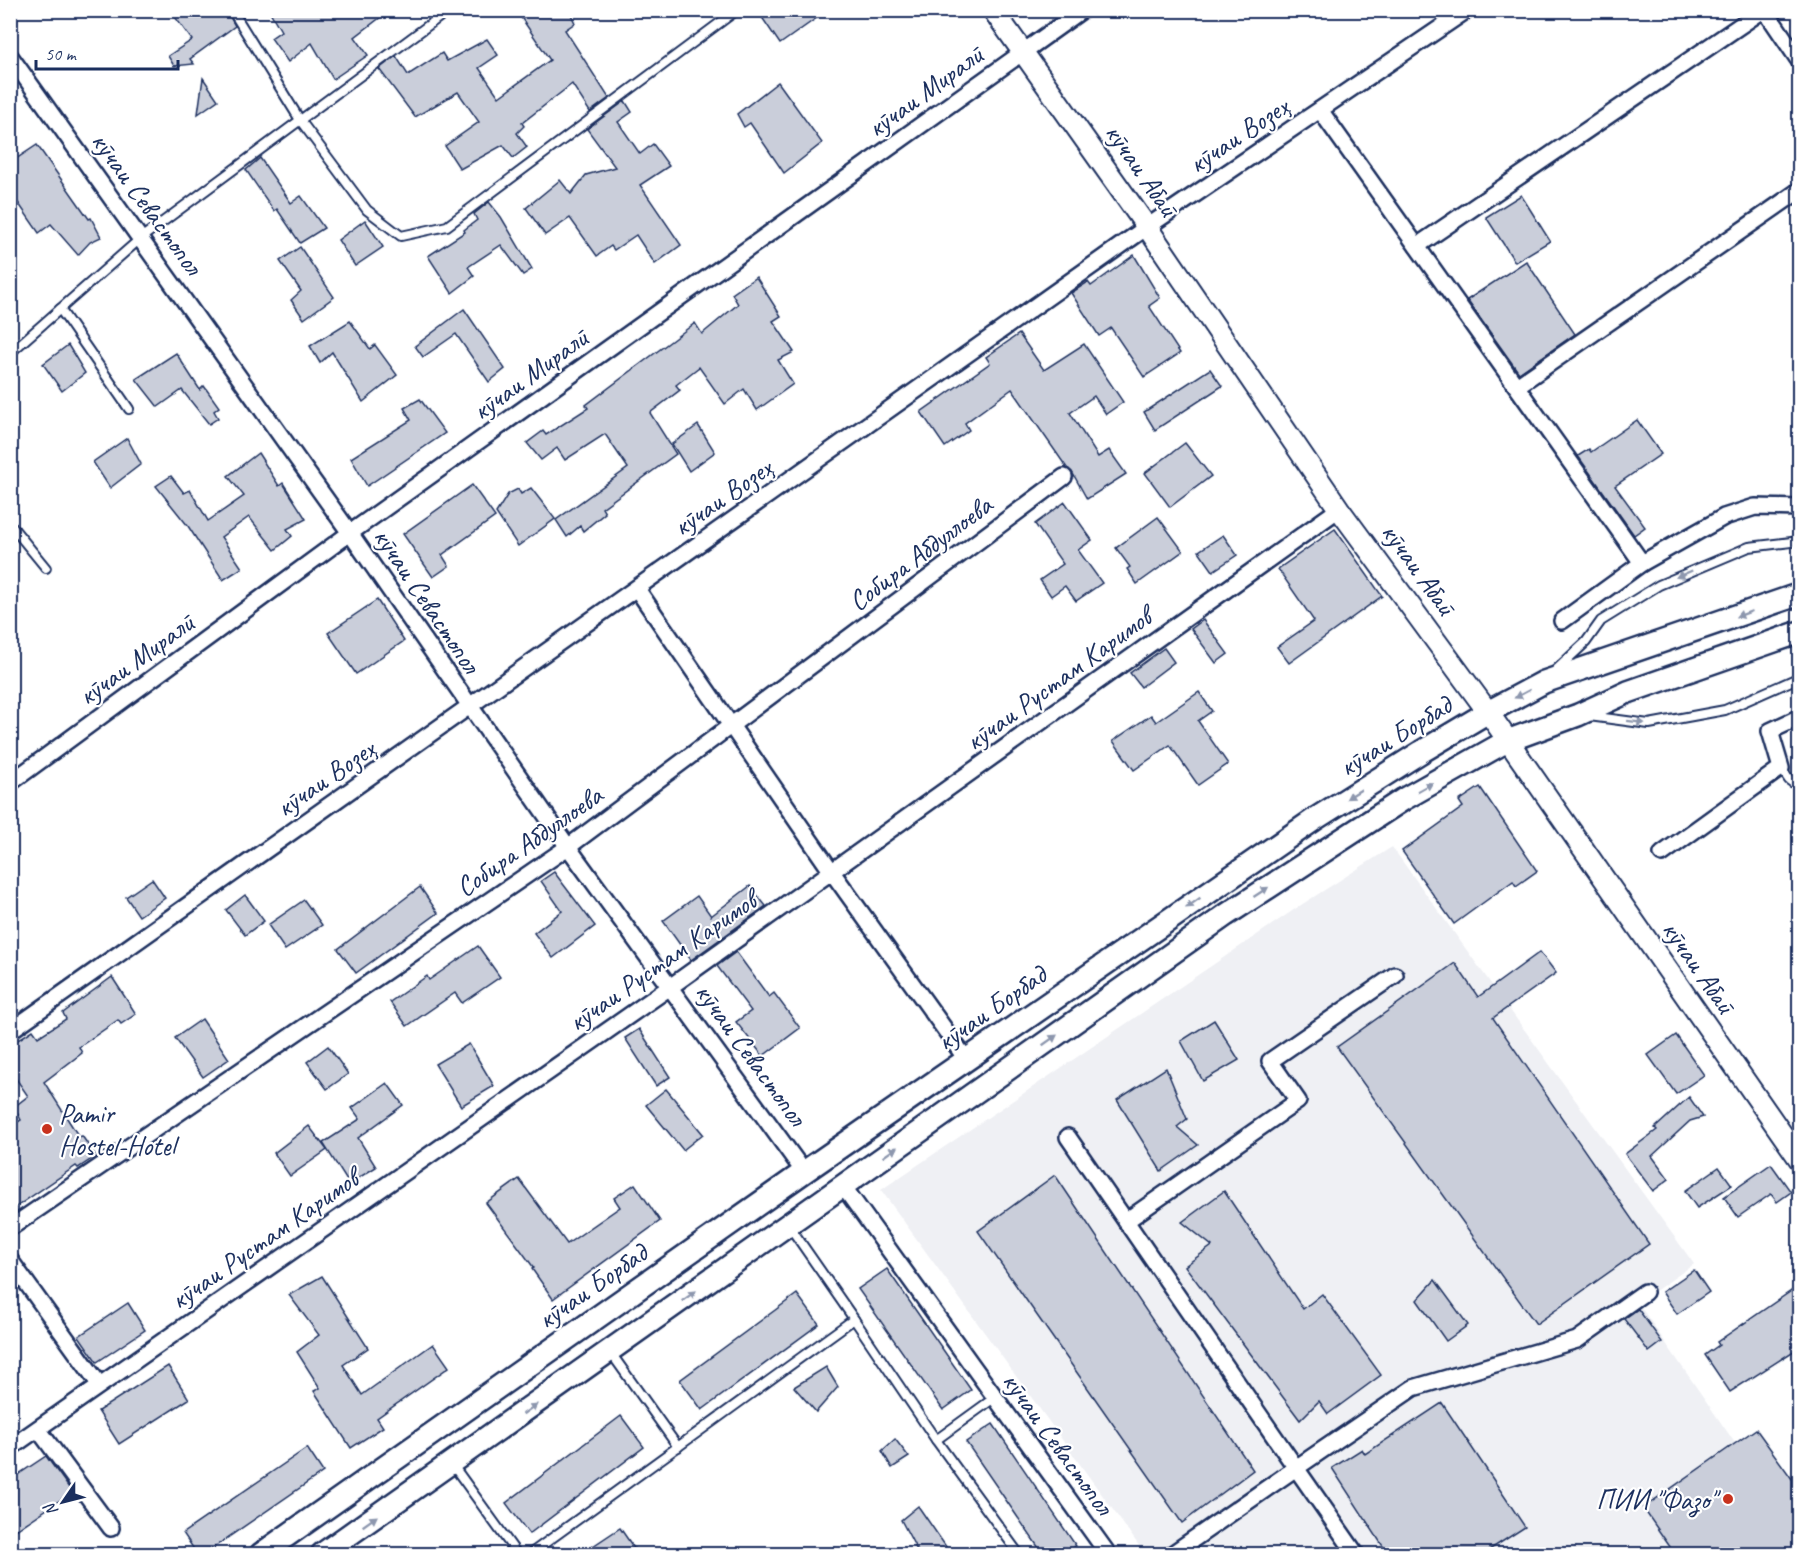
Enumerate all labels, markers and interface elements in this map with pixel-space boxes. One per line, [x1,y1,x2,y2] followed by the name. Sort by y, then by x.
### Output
[36,33,178,71] scale bar
[860,36,992,145] street label: кӯчаи Миралӣ
[45,43,78,65] text: 50 m
[1181,87,1297,181] street label: кӯчаи Возеҳ
[1097,116,1188,225] street label: кӯчаи Абаӣ
[83,125,212,283] street label: кӯчаи Севастопол
[465,319,597,428] street label: кӯчаи Миралӣ
[666,449,781,544] street label: кӯчаи Возеҳ
[841,486,1000,618] street label: Собира Абдуллоева
[1374,516,1466,624] street label: кӯчаи Абаӣ
[366,521,490,681] street label: кӯчаи Севастопол
[1675,570,1693,579] one-way arrow
[958,596,1163,758] street label: кӯчаи Рустам Каримов
[71,604,203,713] street label: кӯчаи Миралӣ
[1735,609,1753,619] one-way arrow
[1332,686,1461,784] street label: кӯчаи Борбад
[1513,689,1530,699] one-way arrow
[1627,718,1646,727] one-way arrow
[269,730,384,825] street label: кӯчаи Возеҳ
[449,777,611,904] street label: Собира Абдуллоева
[1417,782,1434,792] one-way arrow
[1346,789,1363,800] one-way arrow
[561,879,768,1039] street label: кӯчаи Рустам Каримов
[1253,886,1269,898] one-way arrow
[1185,897,1201,909] one-way arrow
[1654,913,1745,1022] street label: кӯчаи Абаӣ
[929,956,1055,1059] street label: кӯчаи Борбад
[687,976,816,1134] street label: кӯчаи Севастопол
[1041,1034,1057,1046] one-way arrow
[59,1096,180,1163] place label: Pamir Hostel-Hotel
[40,1122,54,1136] marker: Pamir Hostel-Hotel
[882,1146,898,1158] one-way arrow
[163,1157,370,1317] street label: кӯчаи Рустам Каримов
[530,1234,656,1337] street label: кӯчаи Борбад
[680,1290,696,1302] one-way arrow
[994,1365,1123,1523] street label: кӯчаи Севастопол
[521,1403,537,1415] one-way arrow
[33,1472,93,1532] north arrow
[1596,1482,1721,1518] place label: ПИИ "Фазо"
[1721,1492,1735,1506] marker: ПИИ "Фазо"
[39,1498,63,1520] text: N
[362,1516,378,1527] one-way arrow

